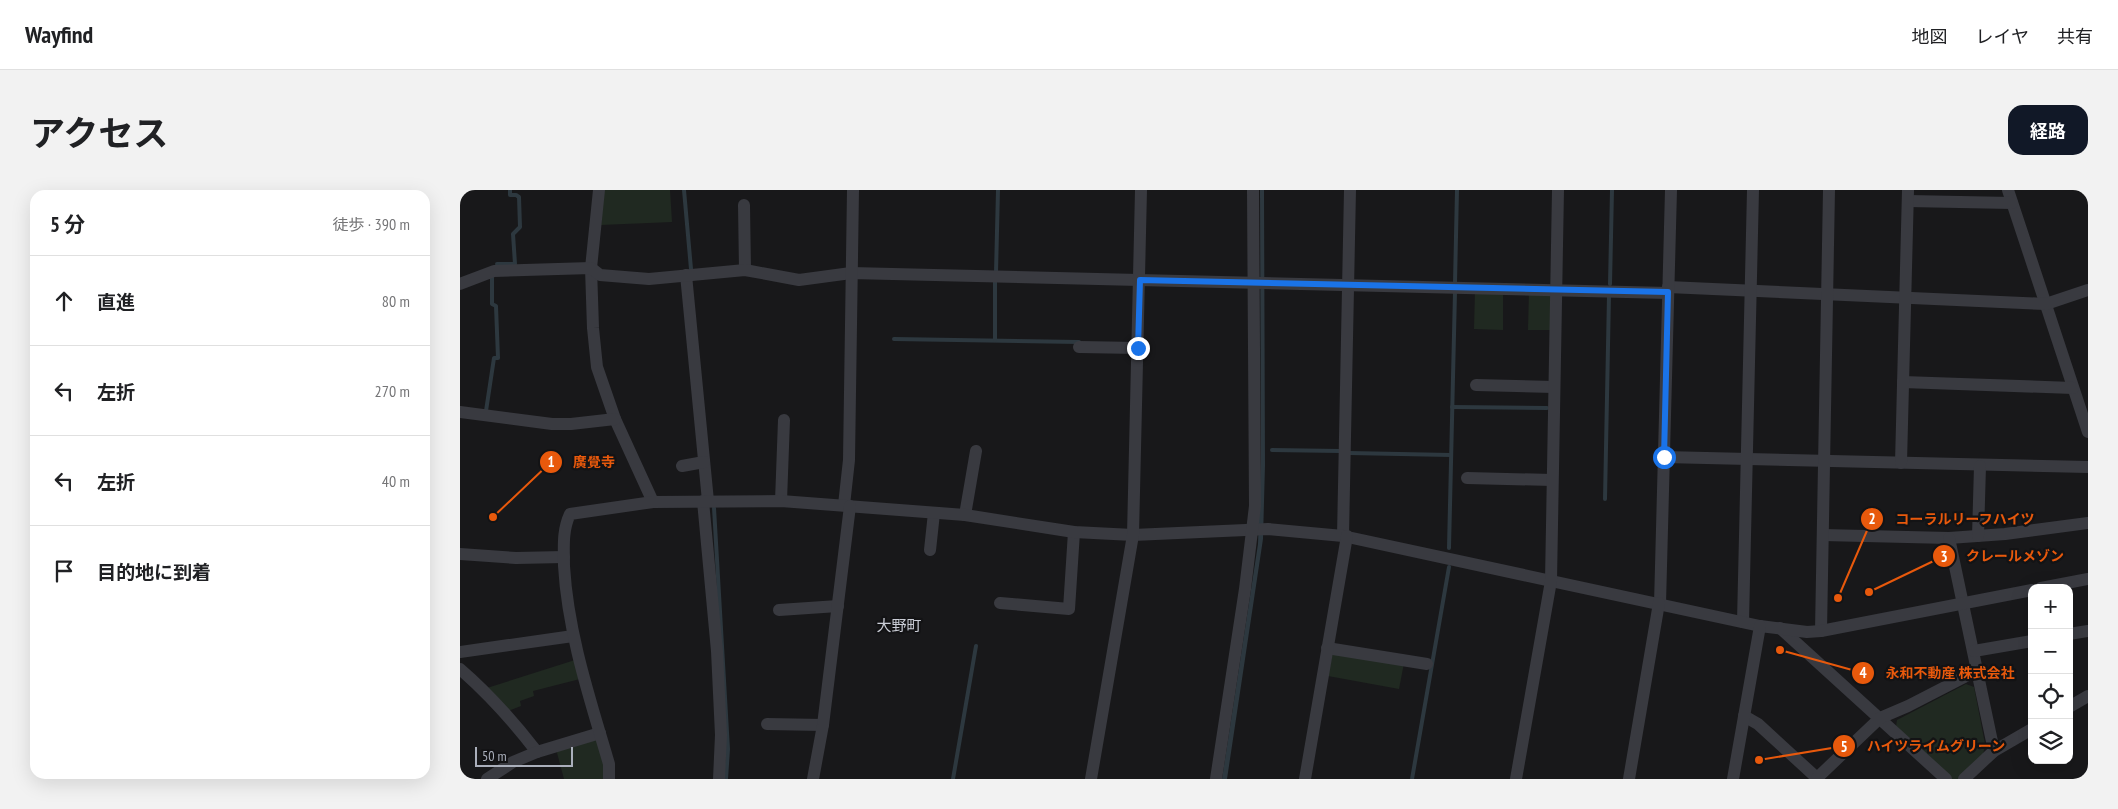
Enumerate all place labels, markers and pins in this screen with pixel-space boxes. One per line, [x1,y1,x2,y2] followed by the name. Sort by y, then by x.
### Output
[538,447,625,476] callout: 廣覺寺
[1860,505,2045,534] callout: コーラルリーフハイツ
[1931,542,2074,571] callout: クレールメゾン
[1850,658,2024,687] callout: 永和不動産 株式会社
[1831,732,2016,761] callout: ハイツライムグリーン

